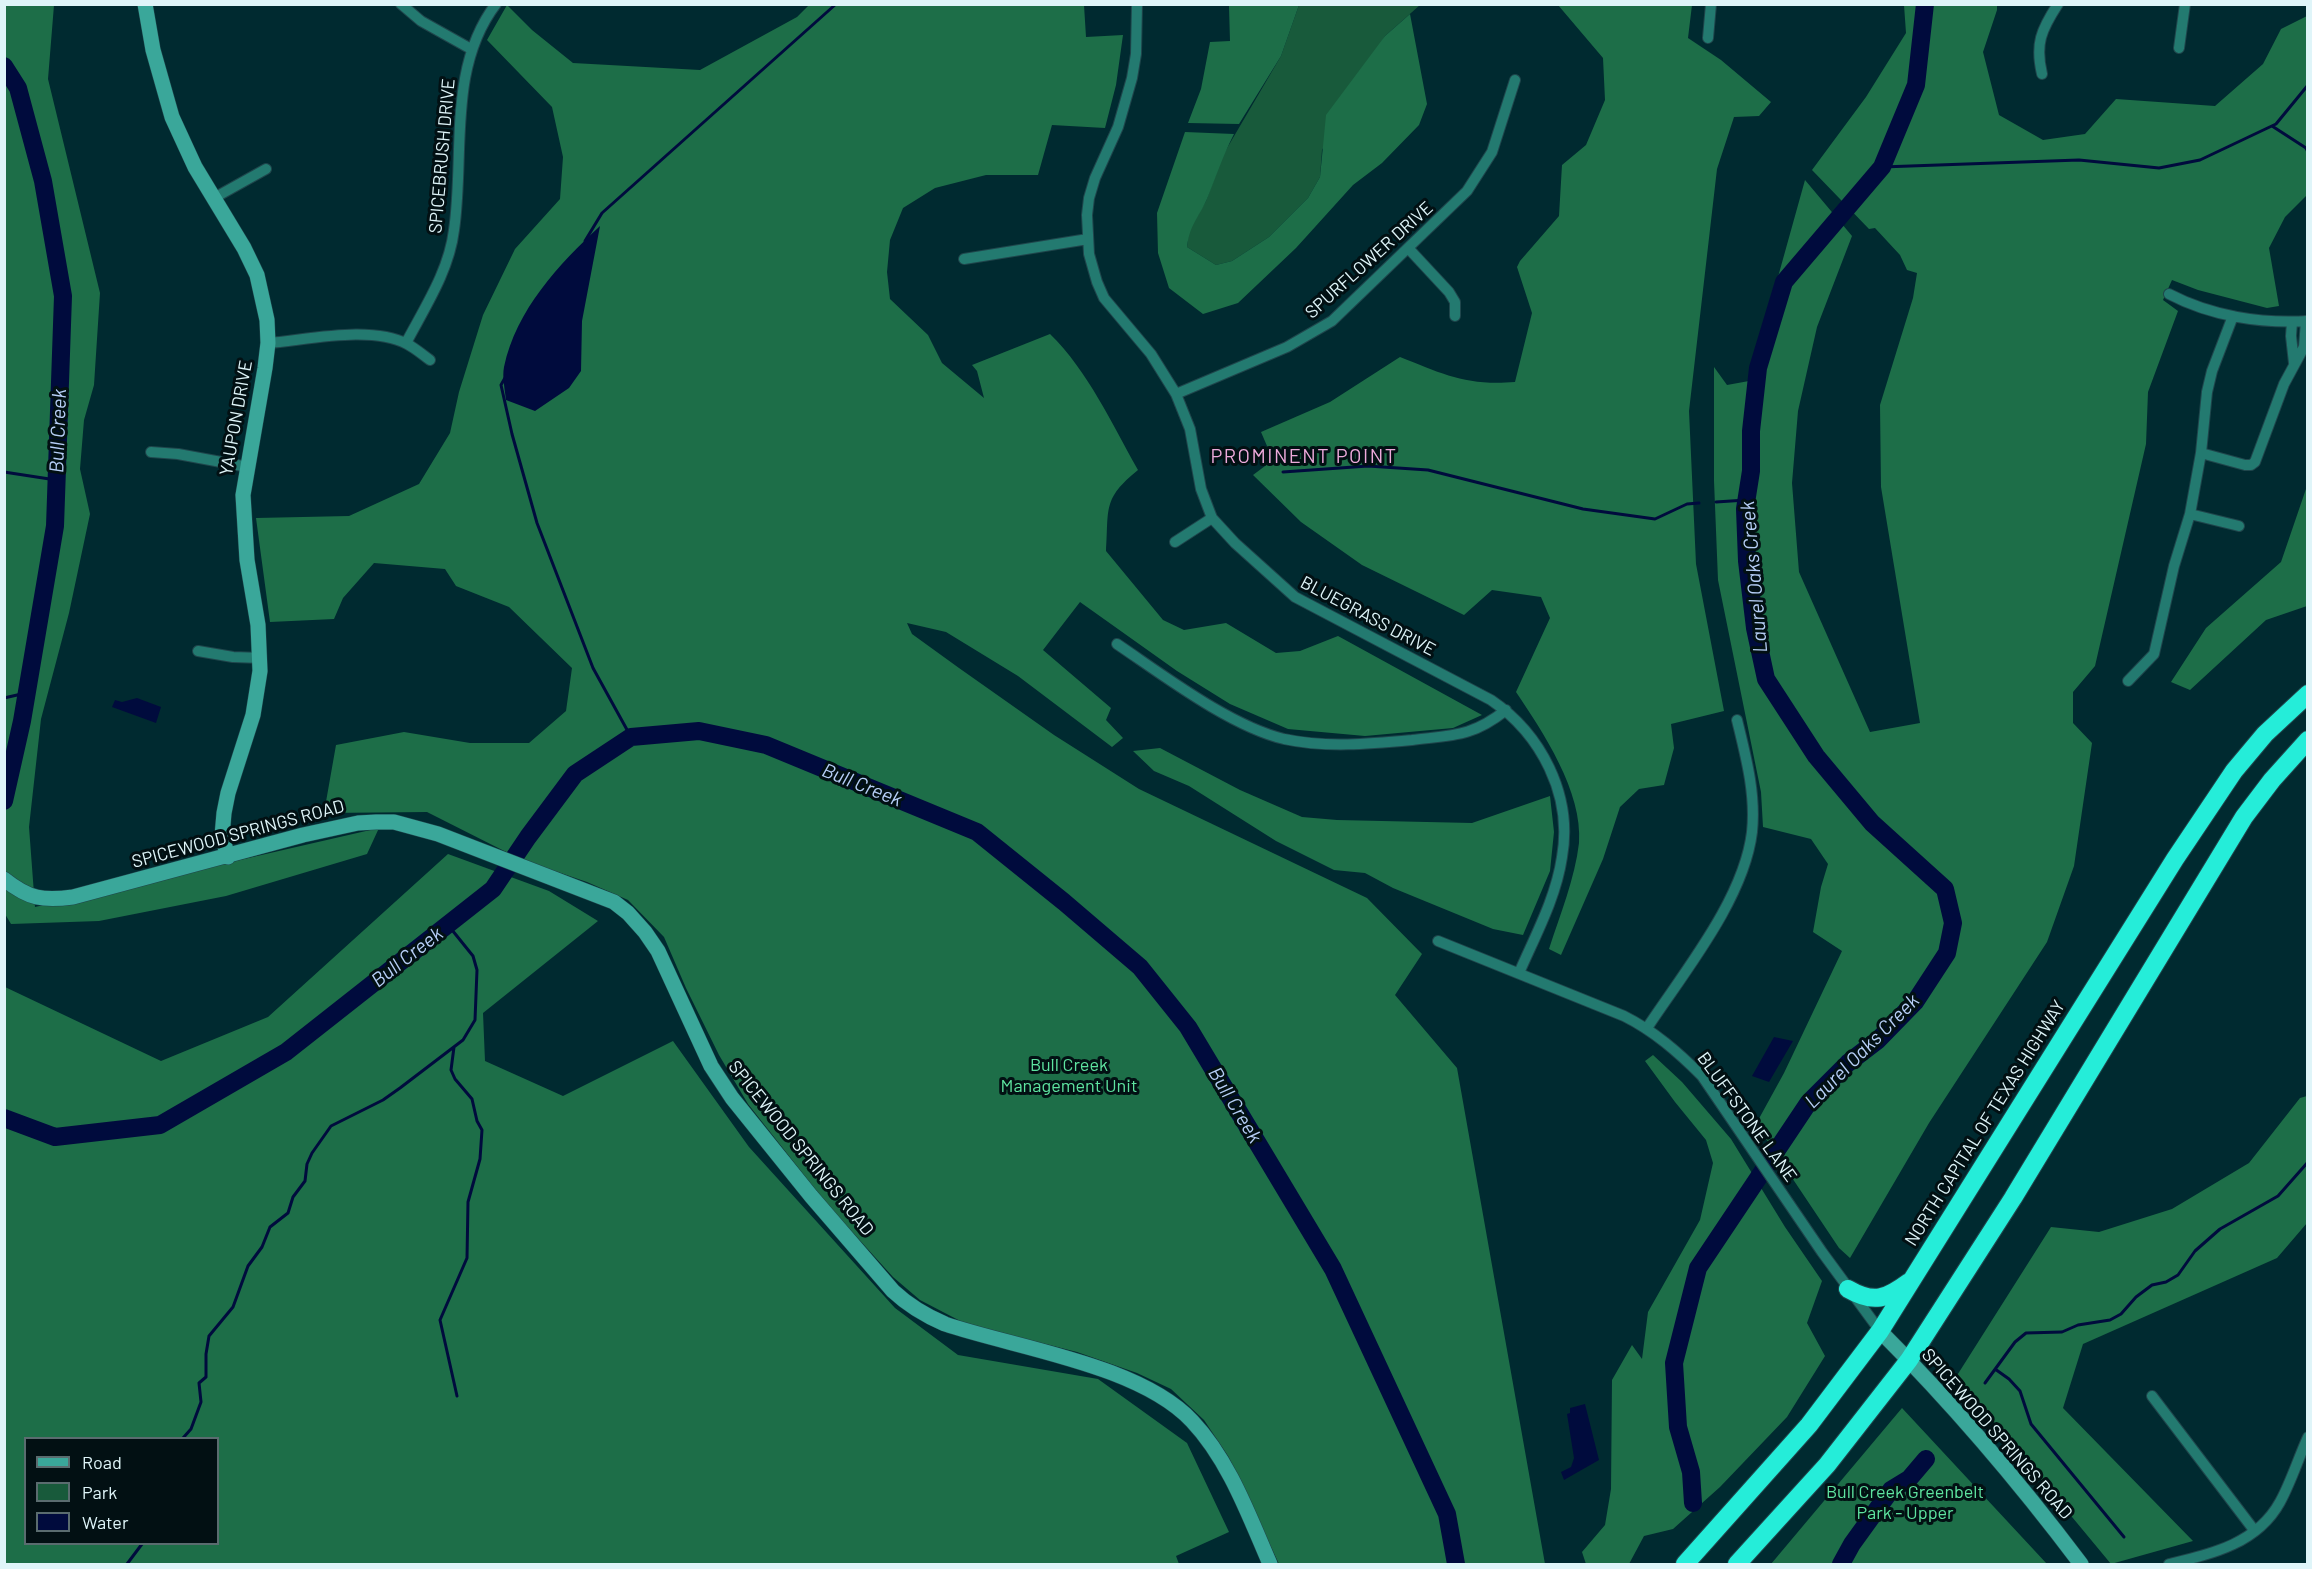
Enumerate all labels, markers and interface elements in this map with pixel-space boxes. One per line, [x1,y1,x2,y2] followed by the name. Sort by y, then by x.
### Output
[424,78,460,234] street label: SPICEBRUSH DRIVE
[1301,197,1437,323] street label: SPURFLOWER DRIVE
[215,359,257,477] street label: YAUPON DRIVE
[45,388,71,474] water label: Bull Creek
[1210,444,1398,468] district label: PROMINENT POINT
[1735,500,1773,654] water label: Laurel Oaks Creek
[1297,571,1439,661] street label: BLUEGRASS DRIVE
[818,758,906,812] water label: Bull Creek
[130,795,346,873] street label: SPICEWOOD SPRINGS ROAD
[366,922,448,992] water label: Bull Creek
[1800,989,1924,1113] water label: Laurel Oaks Creek
[1900,996,2070,1250] street label: NORTH CAPITAL OF TEXAS HIGHWAY
[1693,1048,1801,1186] street label: BLUFFSTONE LANE
[1001,1054,1137,1096] park label: Bull Creek Management Unit
[724,1056,878,1240] street label: SPICEWOOD SPRINGS ROAD
[1203,1063,1267,1147] water label: Bull Creek
[1917,1344,2077,1524] street label: SPICEWOOD SPRINGS ROAD
[24,1437,219,1545] legend
[82,1451,122,1473] text: Road
[82,1481,117,1503] text: Park
[1826,1481,1984,1524] park label: Bull Creek Greenbelt Park - Upper
[82,1511,129,1533] text: Water

